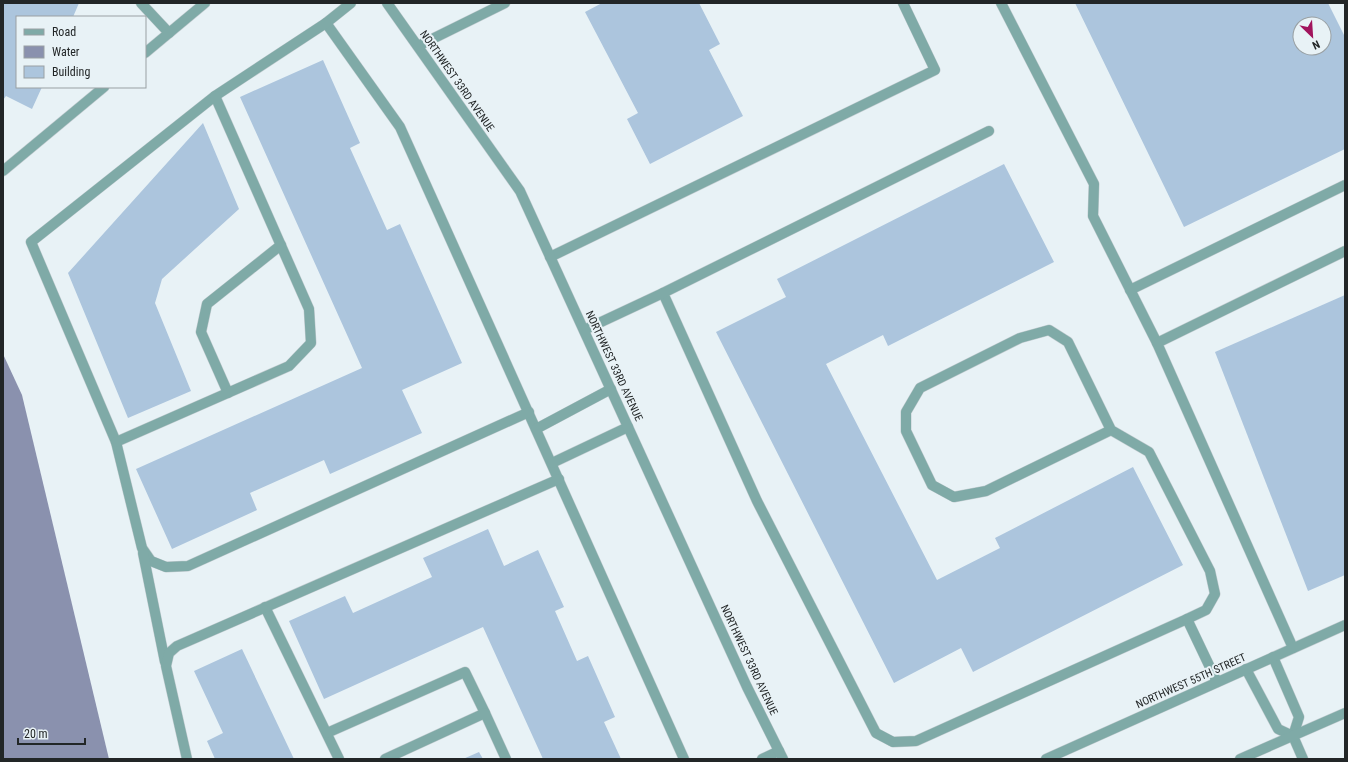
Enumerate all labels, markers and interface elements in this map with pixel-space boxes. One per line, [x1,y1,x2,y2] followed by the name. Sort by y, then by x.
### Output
[16,16,146,88] legend
[1292,16,1332,56] north arrow
[52,25,76,39] text: Road
[417,28,497,134] street label: NORTHWEST 33RD AVENUE
[1310,37,1322,52] text: N
[52,45,80,59] text: Water
[52,65,90,79] text: Building
[583,309,646,424] street label: NORTHWEST 33RD AVENUE
[718,603,781,718] street label: NORTHWEST 33RD AVENUE
[1134,651,1248,711] street label: NORTHWEST 55TH STREET
[18,720,85,746] scale bar
[24,727,48,741] text: 20 m

